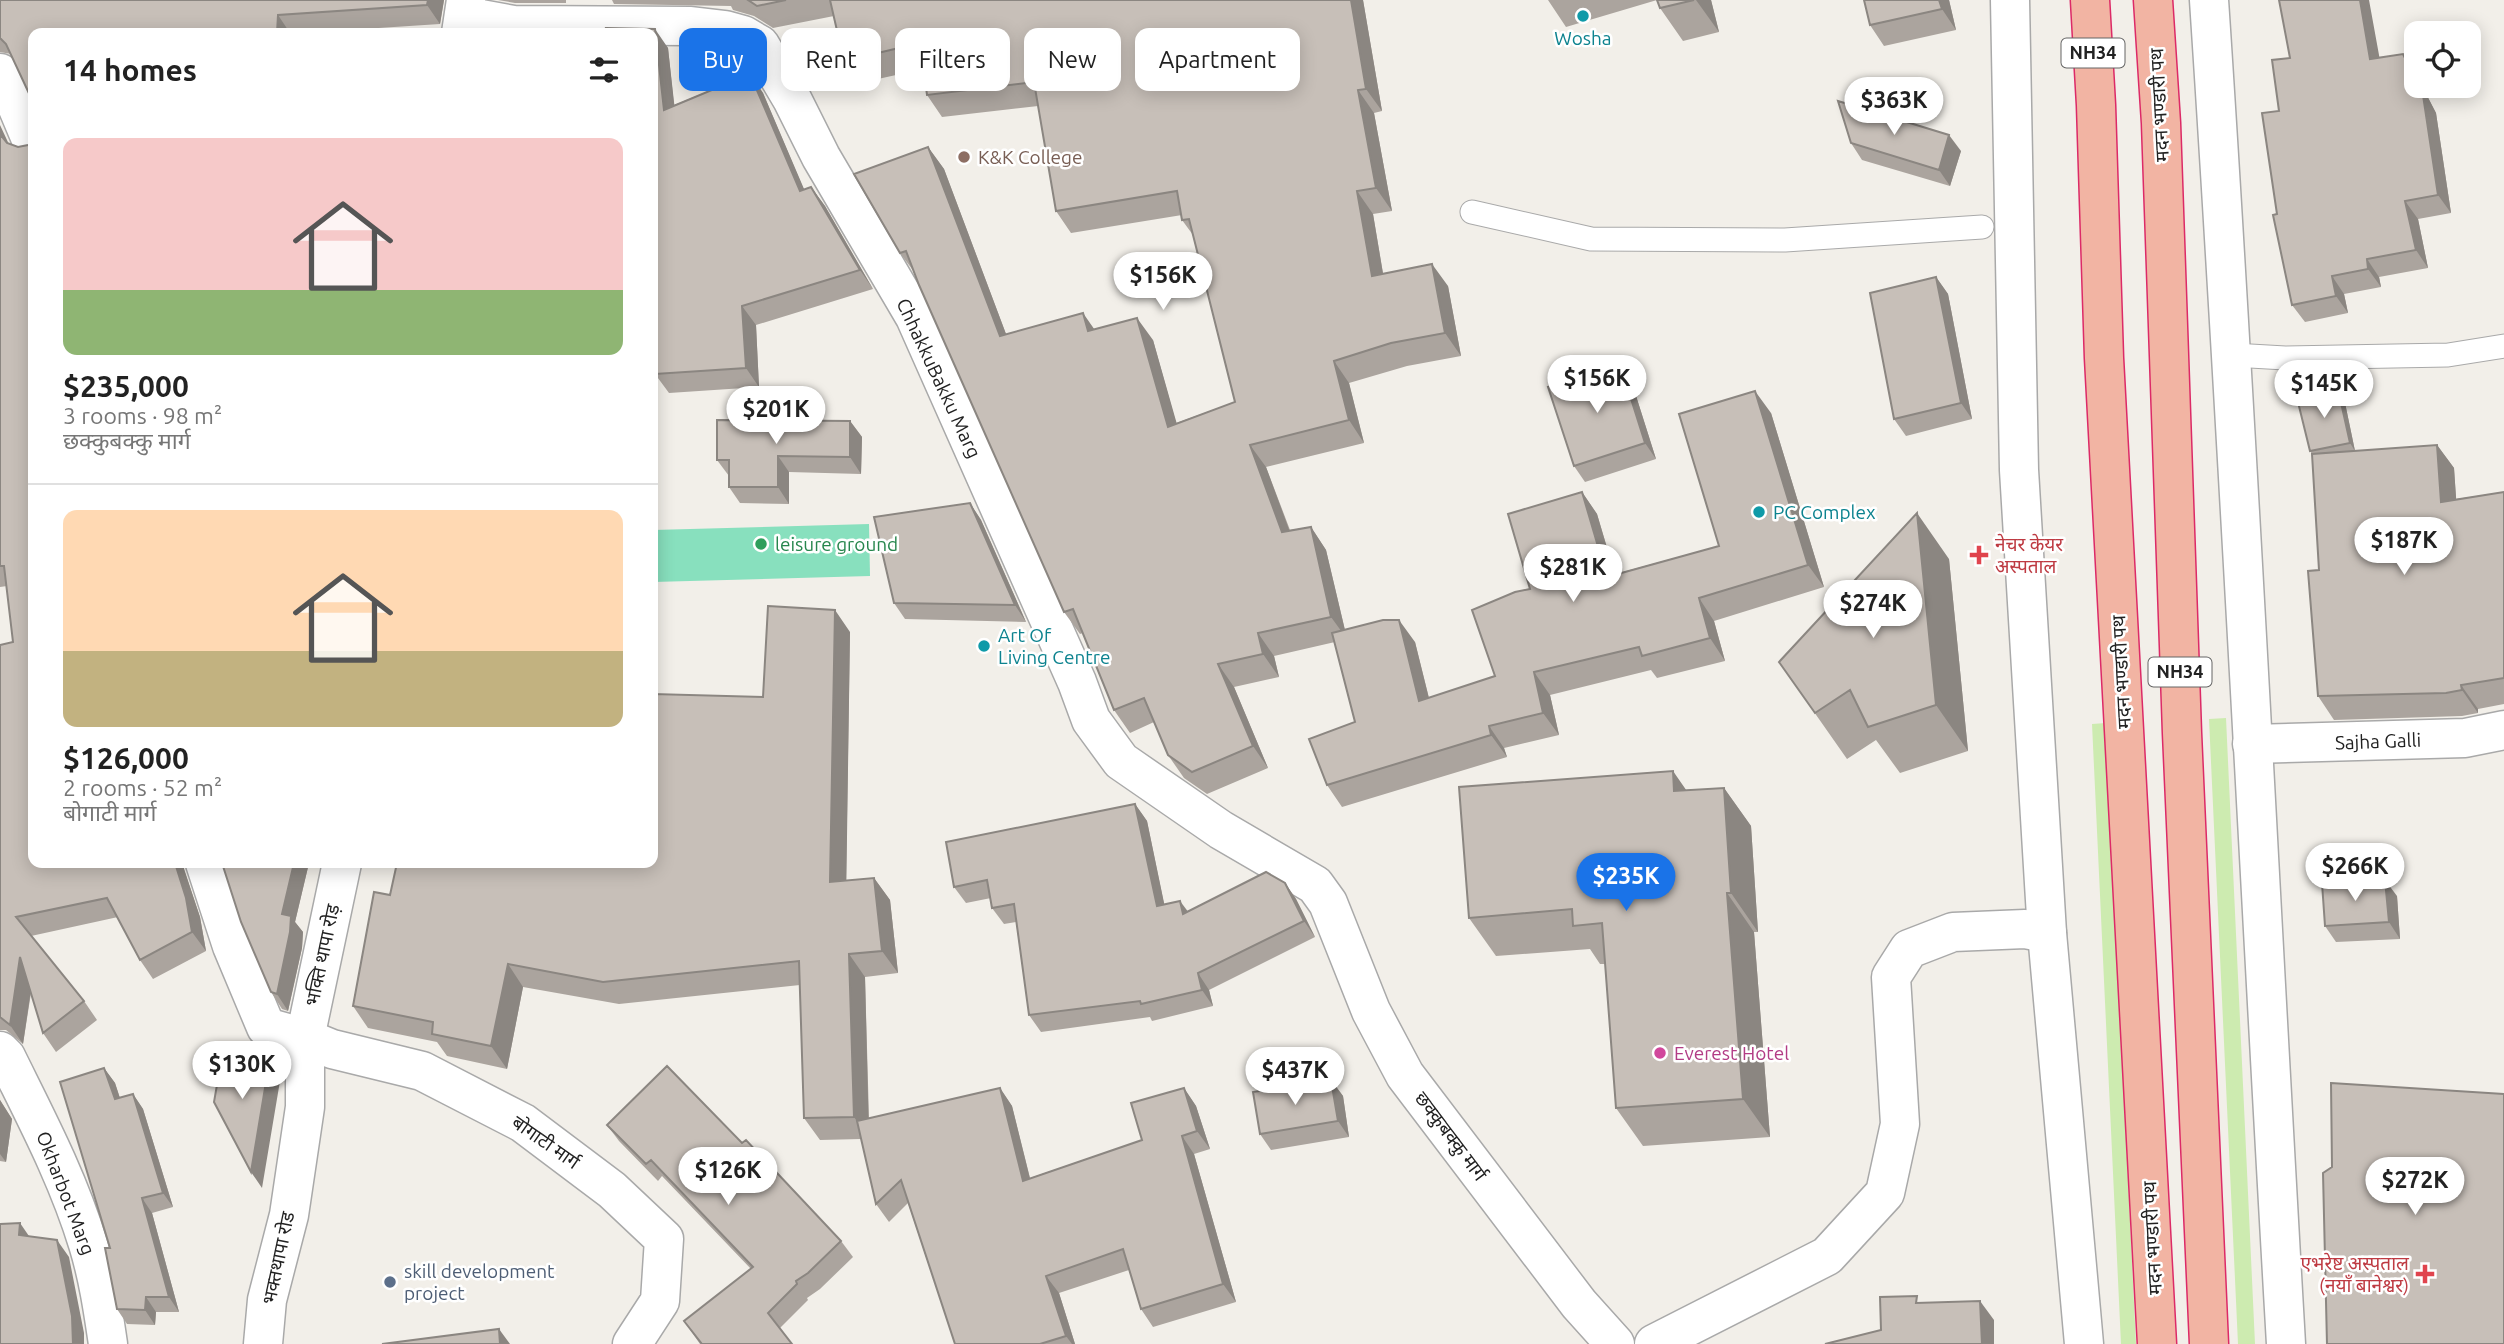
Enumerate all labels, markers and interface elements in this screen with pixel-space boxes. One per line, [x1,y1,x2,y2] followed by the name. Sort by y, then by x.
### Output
[1575,8,1591,24] marker: Wosha
[2404,21,2481,98] map controls
[2404,21,2481,98] button: locate
[1554,27,1612,49] place label: Wosha
[679,28,767,91] chip: Buy
[781,28,881,91] chip: Rent
[895,28,1010,91] chip: Filters
[1024,28,1121,91] chip: New
[1135,28,1300,91] chip: Apartment
[2062,38,2124,68] road number: NH34
[2145,47,2173,162] street label: मदन भण्डारी पथ
[585,51,623,89] icon: filters
[63,53,197,87] text: 14 homes
[1845,78,1943,137] pin: $363K
[1860,87,1928,112] text: $363K
[978,146,1083,168] place label: K&K College
[956,149,972,165] marker: K&K College
[280,183,406,309] icon: home
[1114,252,1212,312] pin: $156K
[1129,262,1197,287] text: $156K
[892,295,986,461] street label: ChhakkuBakku Marg
[1548,356,1646,415] pin: $156K
[2275,360,2373,420] pin: $145K
[1563,365,1631,390] text: $156K
[63,369,189,403] text: $235,000
[2290,370,2358,395] text: $145K
[727,386,825,446] pin: $201K
[742,396,810,421] text: $201K
[63,403,222,428] text: 3 rooms · 98 m²
[63,428,191,453] text: छक्कुबक्कु मार्ग
[1773,501,1876,523] place label: PC Complex
[1751,504,1767,520] marker: PC Complex
[2355,518,2453,577] pin: $187K
[2370,527,2438,552] text: $187K
[775,533,898,555] place label: leisure ground
[1995,533,2064,577] place label: नेचर केयर अस्पताल
[753,536,769,552] marker: leisure ground
[1524,544,1622,604] pin: $281K
[1969,545,1989,565] marker: नेचर केयर अस्पताल
[1539,554,1607,579] text: $281K
[280,555,406,681] icon: home
[1824,580,1922,640] pin: $274K
[1839,590,1907,615] text: $274K
[2107,614,2135,729] street label: मदन भण्डारी पथ
[998,624,1110,668] place label: Art Of Living Centre
[976,638,992,654] marker: Art Of Living Centre
[2148,658,2212,686] road number: NH34
[2335,729,2421,753] street label: Sajha Galli
[63,741,189,775] text: $126,000
[63,775,222,800] text: 2 rooms · 52 m²
[63,800,156,825] text: बोगाटी मार्ग
[2306,844,2404,903] pin: $266K
[1577,853,1675,913] pin: $235K
[2321,853,2389,878] text: $266K
[1592,863,1660,888] text: $235K
[300,901,344,1008] street label: भक्ति थापा रोड़
[193,1042,291,1101] pin: $130K
[1674,1042,1789,1064] place label: Everest Hotel
[1652,1045,1668,1061] marker: Everest Hotel
[1246,1048,1344,1107] pin: $437K
[208,1051,276,1076] text: $130K
[1261,1057,1329,1082] text: $437K
[1409,1087,1492,1187] street label: छक्कुबक्कु मार्ग
[508,1111,585,1174] street label: बोगाटी मार्ग
[32,1128,100,1258] street label: Okharbot Marg
[679,1148,777,1207] pin: $126K
[694,1157,762,1182] text: $126K
[2366,1158,2464,1217] pin: $272K
[2381,1167,2449,1192] text: $272K
[2138,1180,2166,1295] street label: मदन भण्डारी पथ
[257,1209,299,1306] street label: भक्तथापा रोड
[2301,1252,2410,1296] place label: एभरेष्ट अस्पताल (नयाँ बानेश्वर)
[404,1260,555,1304] place label: skill development project
[2415,1264,2435,1284] marker: एभरेष्ट अस्पताल (नयाँ बानेश्वर)
[382,1274,398,1290] marker: skill development project

